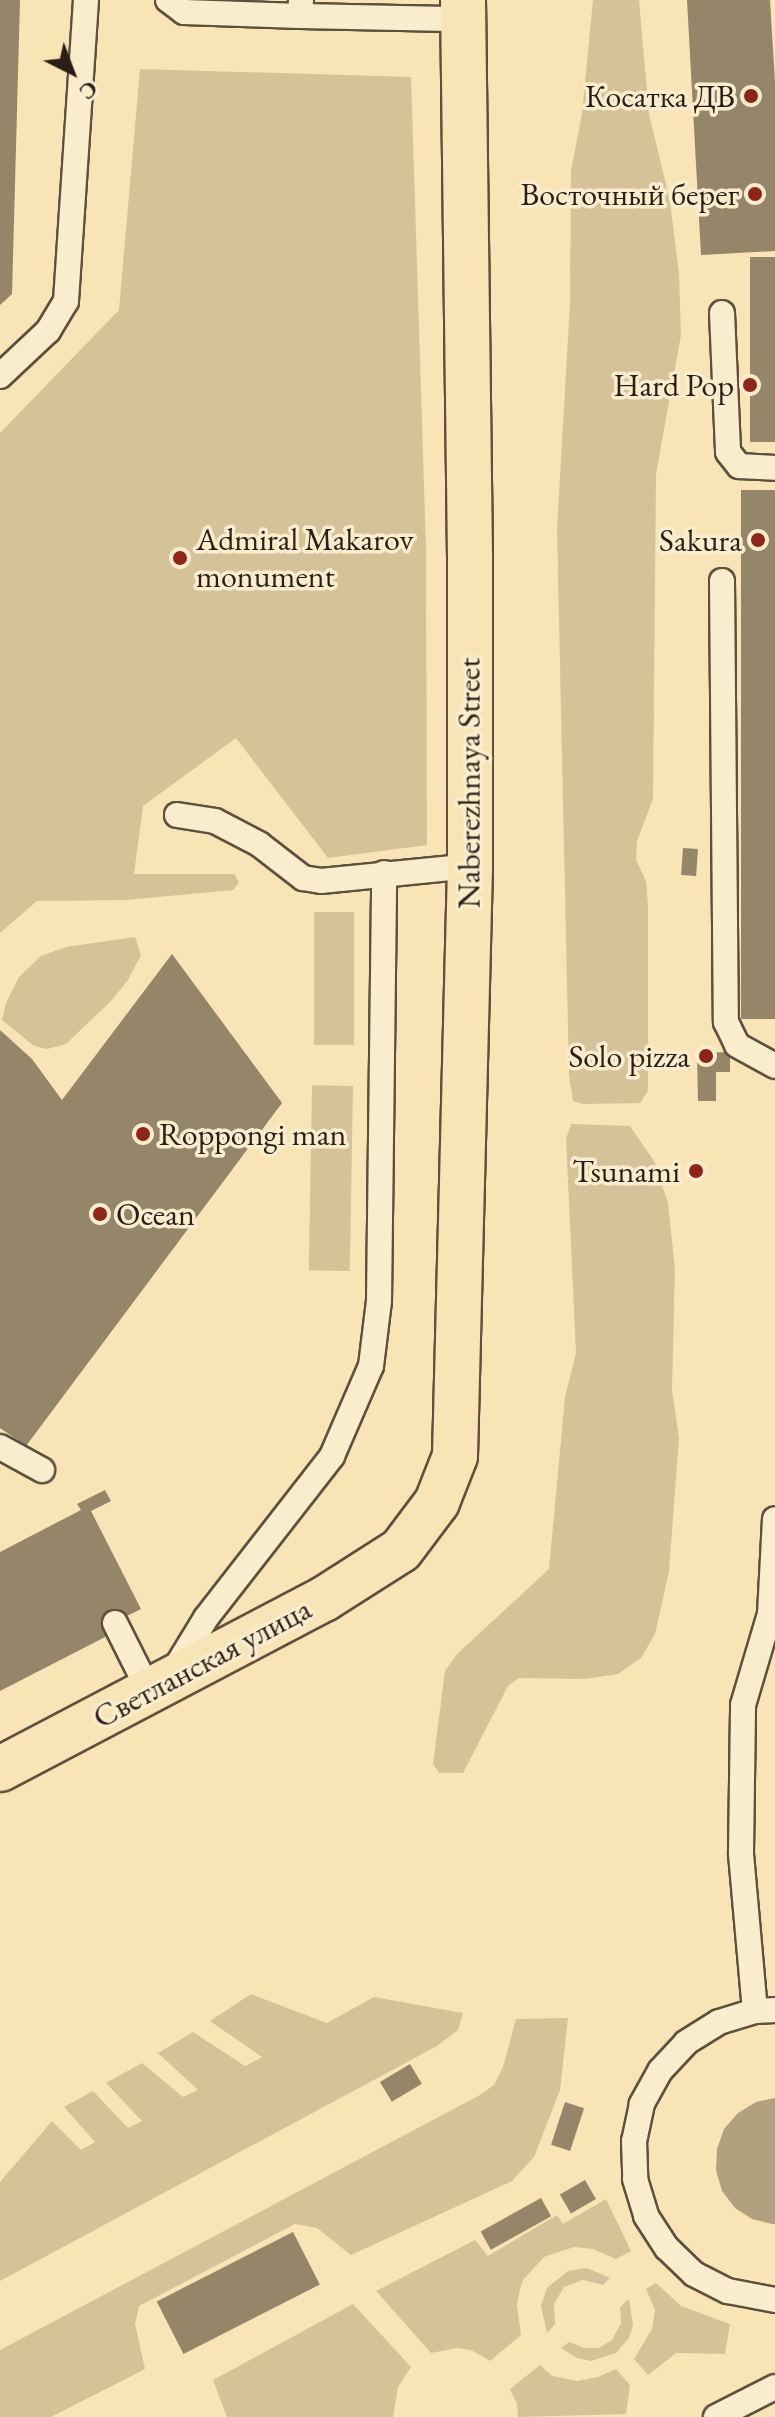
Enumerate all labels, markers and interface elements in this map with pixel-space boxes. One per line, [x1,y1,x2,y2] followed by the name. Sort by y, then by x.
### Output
[32,32,112,112] north arrow
[73,74,104,106] text: С
[585,77,735,115] place label: Косатка ДВ
[742,87,760,105] marker: Косатка ДВ
[521,175,739,213] place label: Восточный берег
[746,185,764,203] marker: Восточный берег
[614,366,734,404] place label: Hard Pop
[741,376,759,394] marker: Hard Pop
[196,521,413,596] place label: Admiral Makarov monument
[659,521,742,559] place label: Sakura
[749,531,767,549] marker: Sakura
[171,549,189,567] marker: Admiral Makarov monument
[450,657,488,909] street label: Naberezhnaya Street
[568,1037,690,1075] place label: Solo pizza
[697,1047,715,1065] marker: Solo pizza
[159,1115,346,1153] place label: Roppongi man
[134,1125,152,1143] marker: Roppongi man
[572,1152,680,1190] place label: Tsunami
[687,1162,705,1180] marker: Tsunami
[116,1195,195,1233] place label: Ocean
[91,1205,109,1223] marker: Ocean
[86,1589,318,1737] street label: Светланская улица

